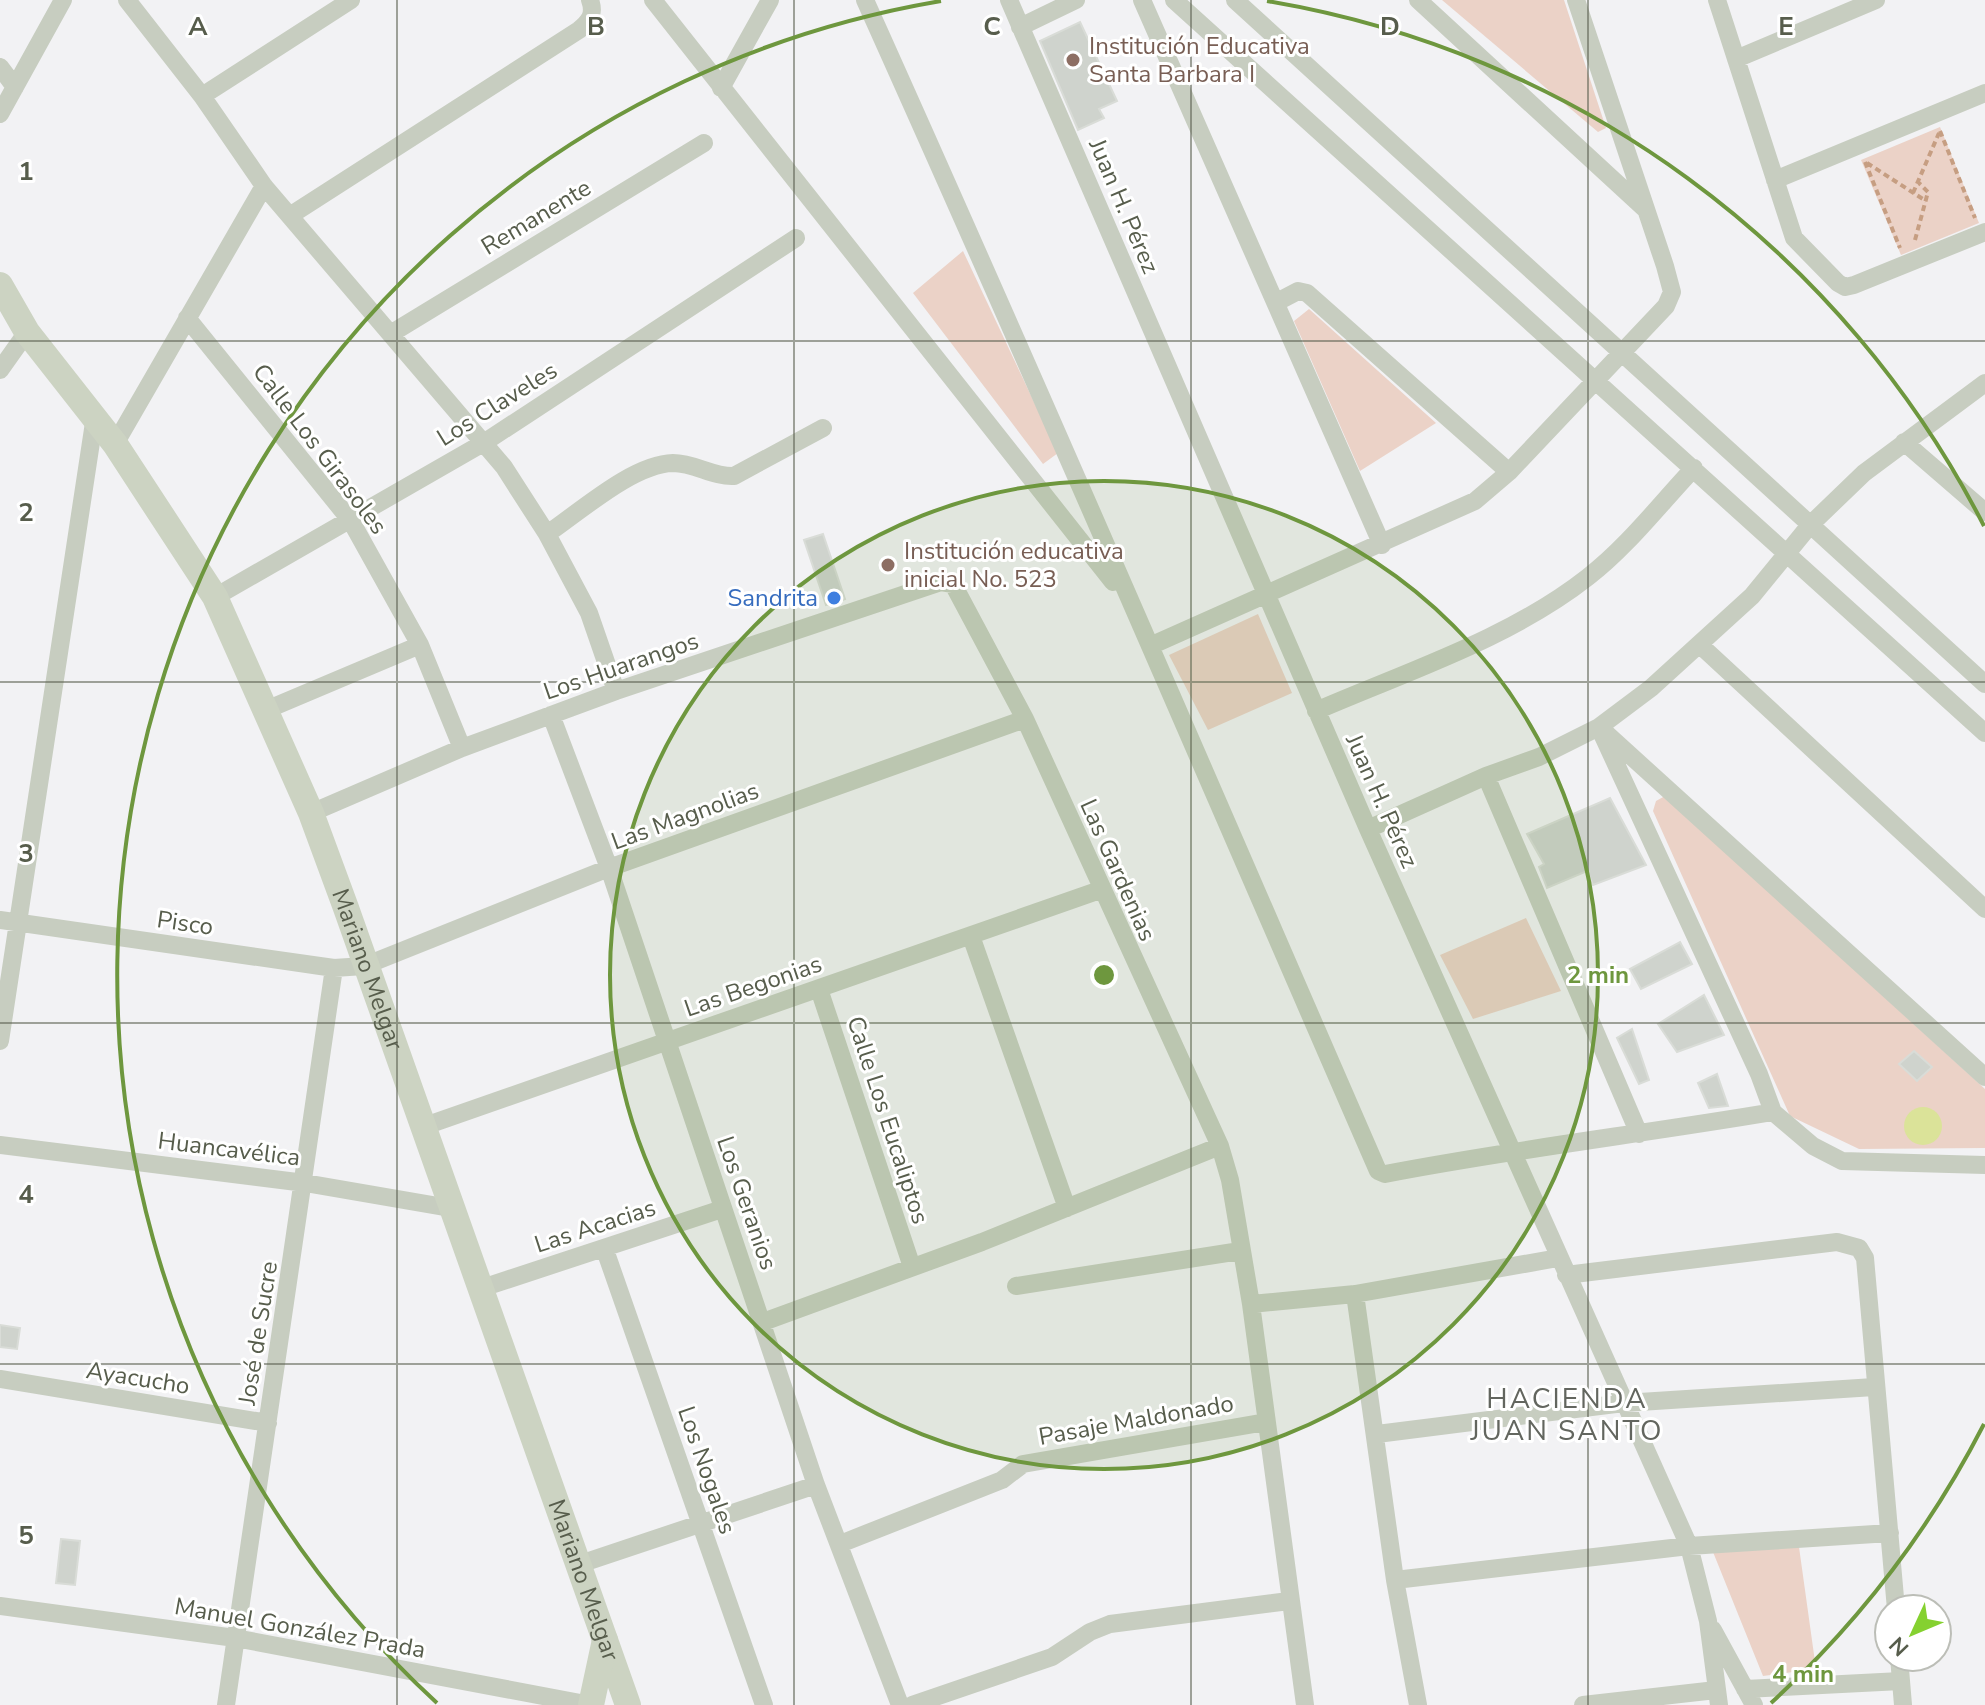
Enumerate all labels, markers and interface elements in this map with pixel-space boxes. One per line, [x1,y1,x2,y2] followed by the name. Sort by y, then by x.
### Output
[188,9,208,44] text: A
[587,9,605,44] text: B
[983,9,1001,44] text: C
[1380,9,1400,44] text: D
[1778,9,1794,44] text: E
[1089,30,1310,90] place label: Institución Educativa Santa Barbara I
[1064,51,1082,69] marker: Institución Educativa Santa Barbara I
[1081,133,1167,278] street label: Juan H. Pérez
[18,154,34,189] text: 1
[475,172,597,262] street label: Remanente
[431,354,563,454] street label: Los Claveles
[245,357,395,541] street label: Calle Los Girasoles
[18,495,34,530] text: 2
[904,535,1124,595] place label: Institución educativa inicial No. 523
[879,556,897,574] marker: Institución educativa inicial No. 523
[728,582,818,614] place label: Sandrita
[825,589,843,607] marker: Sandrita
[539,624,703,708] street label: Los Huarangos
[1338,728,1426,873] street label: Juan H. Pérez
[607,775,763,857] street label: Las Magnolias
[1072,794,1164,946] street label: Las Gardenias
[18,836,34,871] text: 3
[324,884,411,1055] street label: Mariano Melgar
[155,903,215,943] street label: Pisco
[680,948,826,1024] street label: Las Begonias
[1567,959,1629,991] text: 2 min
[1090,961,1118,989] centre of rings
[839,1012,937,1228] street label: Calle Los Eucaliptos
[156,1124,302,1174] street label: Huancavélica
[709,1132,785,1274] street label: Los Geranios
[18,1177,34,1212] text: 4
[530,1191,660,1261] street label: Las Acacias
[231,1259,285,1408] street label: José de Sucre
[84,1354,192,1402] street label: Ayacucho
[1469,1380,1664,1450] district label: HACIENDA JUAN SANTO
[1036,1387,1236,1453] street label: Pasaje Maldonado
[670,1402,744,1538] street label: Los Nogales
[541,1495,627,1666] street label: Mariano Melgar
[18,1518,34,1553] text: 5
[172,1590,428,1666] street label: Manuel González Prada
[1873,1593,1953,1673] north arrow
[1883,1630,1916,1663] text: N
[1772,1658,1834,1690] text: 4 min

